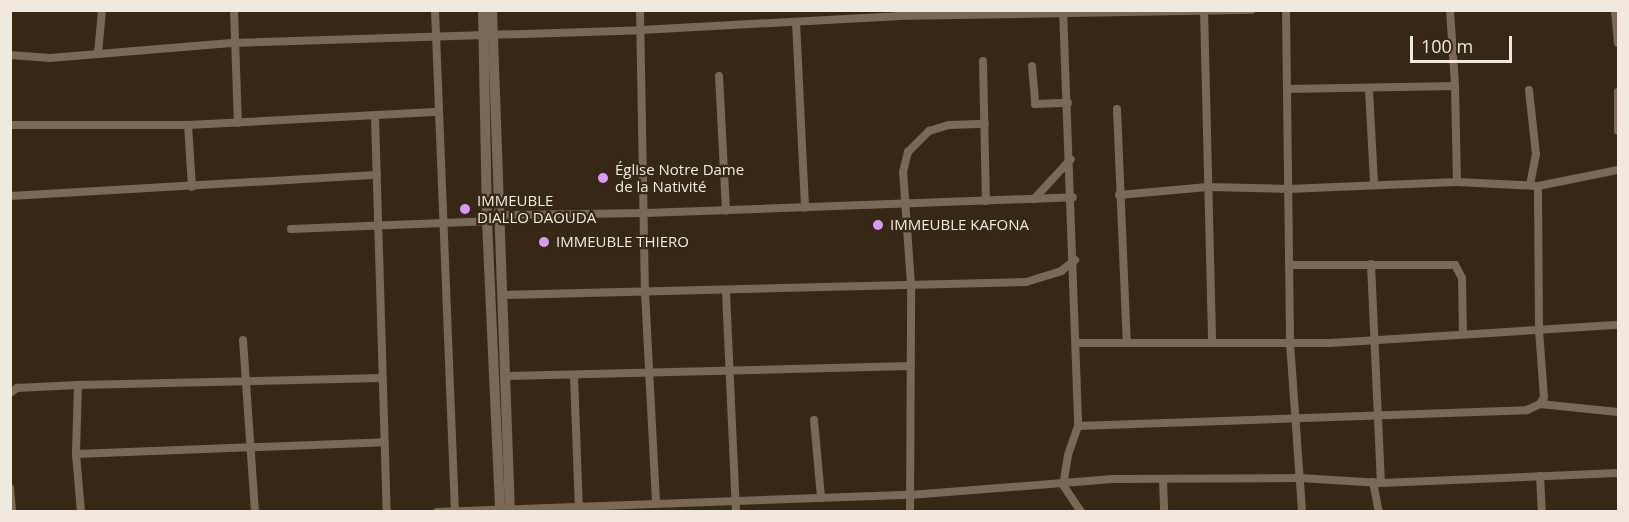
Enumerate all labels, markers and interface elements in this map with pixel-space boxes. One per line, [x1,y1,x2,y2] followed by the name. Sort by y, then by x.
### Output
[1413,24,1515,62] scale bar
[1421,34,1473,58] text: 100 m
[615,160,744,195] place label: Église Notre Dame de la Nativité
[596,171,610,185] marker: Église Notre Dame de la Nativité
[477,191,596,226] place label: IMMEUBLE DIALLO DAOUDA
[458,202,472,216] marker: IMMEUBLE DIALLO DAOUDA
[890,216,1029,234] place label: IMMEUBLE KAFONA
[871,218,885,232] marker: IMMEUBLE KAFONA
[556,233,689,251] place label: IMMEUBLE THIERO
[537,235,551,249] marker: IMMEUBLE THIERO

